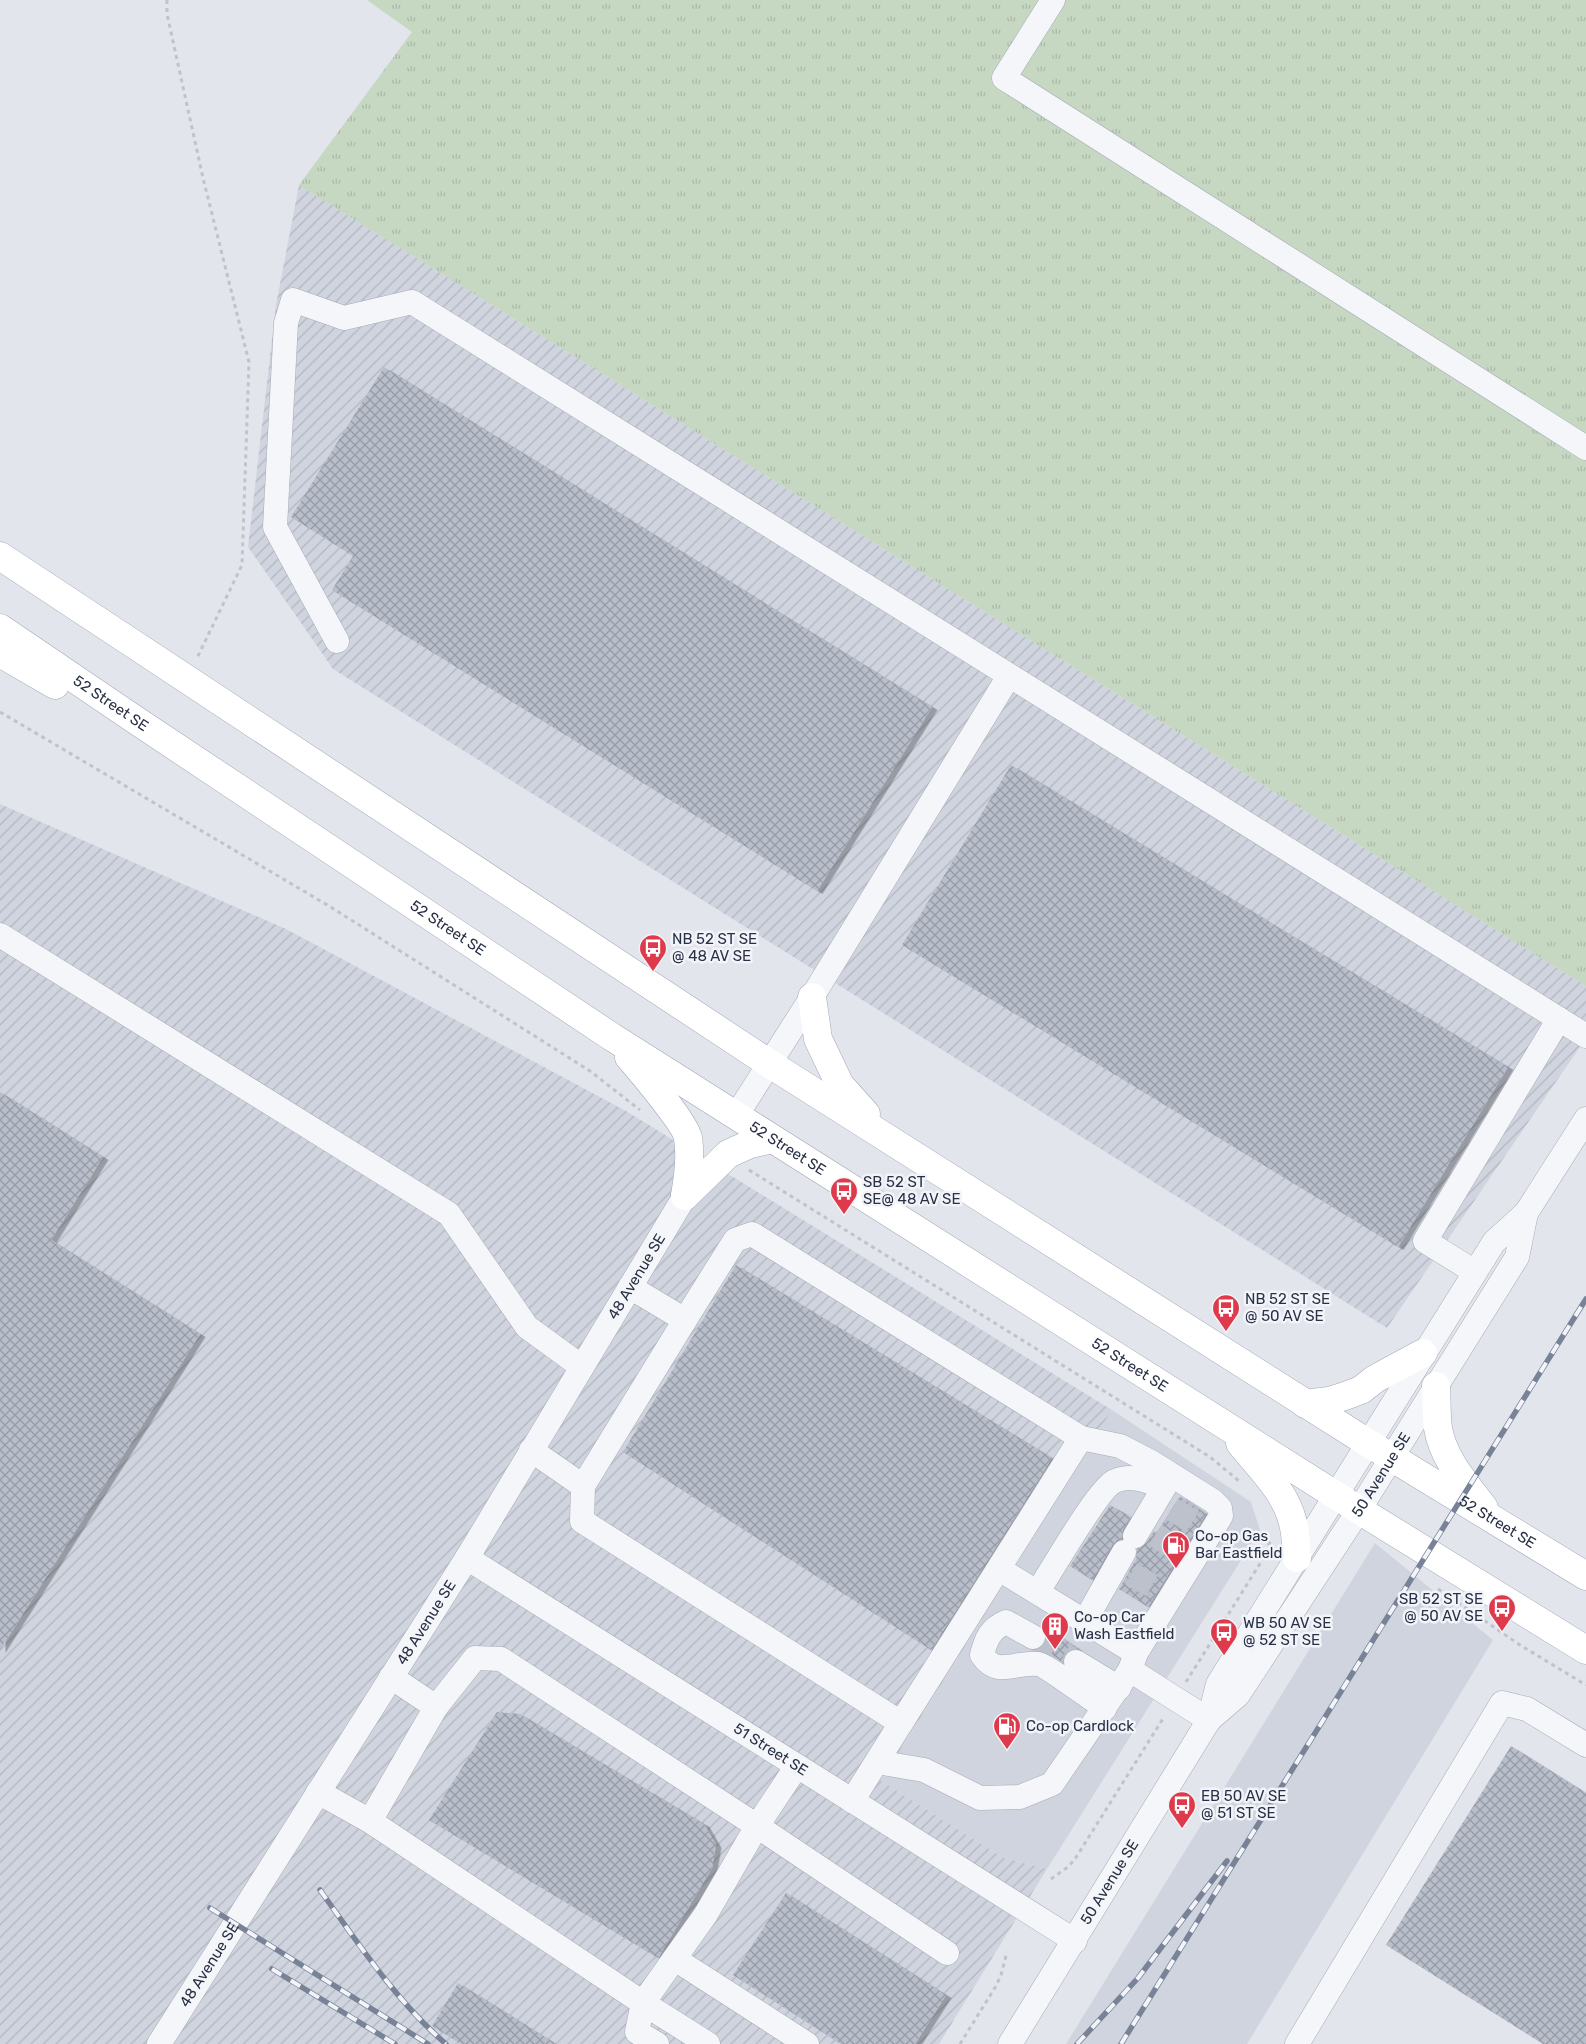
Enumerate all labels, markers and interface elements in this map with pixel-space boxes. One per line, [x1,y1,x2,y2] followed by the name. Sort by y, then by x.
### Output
[70,671,152,735] street label: 52 Street SE
[407,896,489,959] street label: 52 Street SE
[672,930,757,965] place label: NB 52 ST SE @ 48 AV SE
[638,933,668,972] bus stop icon: NB 52 ST SE @ 48 AV SE
[746,1117,829,1179] street label: 52 Street SE
[863,1173,961,1208] place label: SB 52 ST SE@ 48 AV SE
[829,1176,859,1215] bus stop icon: SB 52 ST SE@ 48 AV SE
[604,1230,669,1323] street label: 48 Avenue SE
[1245,1290,1330,1325] place label: NB 52 ST SE @ 50 AV SE
[1211,1293,1241,1332] bus stop icon: NB 52 ST SE @ 50 AV SE
[1088,1334,1171,1396] street label: 52 Street SE
[1348,1429,1414,1520] street label: 50 Avenue SE
[1456,1492,1539,1552] street label: 52 Street SE
[1195,1527,1282,1562] place label: Co-op Gas Bar Eastfield
[1161,1530,1191,1569] fuel station icon: Co-op Gas Bar Eastfield
[393,1577,460,1668] street label: 48 Avenue SE
[1399,1590,1483,1625] place label: SB 52 ST SE @ 50 AV SE
[1487,1593,1517,1632] bus stop icon: SB 52 ST SE @ 50 AV SE
[1074,1608,1175,1643] place label: Co-op Car Wash Eastfield
[1040,1611,1070,1650] building icon: Co-op Car Wash Eastfield
[1243,1614,1331,1649] place label: WB 50 AV SE @ 52 ST SE
[1209,1617,1239,1656] bus stop icon: WB 50 AV SE @ 52 ST SE
[992,1711,1022,1750] fuel station icon: Co-op Cardlock
[1026,1717,1134,1735] place label: Co-op Cardlock
[730,1719,811,1779] street label: 51 Street SE
[1201,1787,1286,1822] place label: EB 50 AV SE @ 51 ST SE
[1167,1790,1197,1829] bus stop icon: EB 50 AV SE @ 51 ST SE
[1077,1836,1142,1928] street label: 50 Avenue SE
[176,1919,243,2010] street label: 48 Avenue SE

